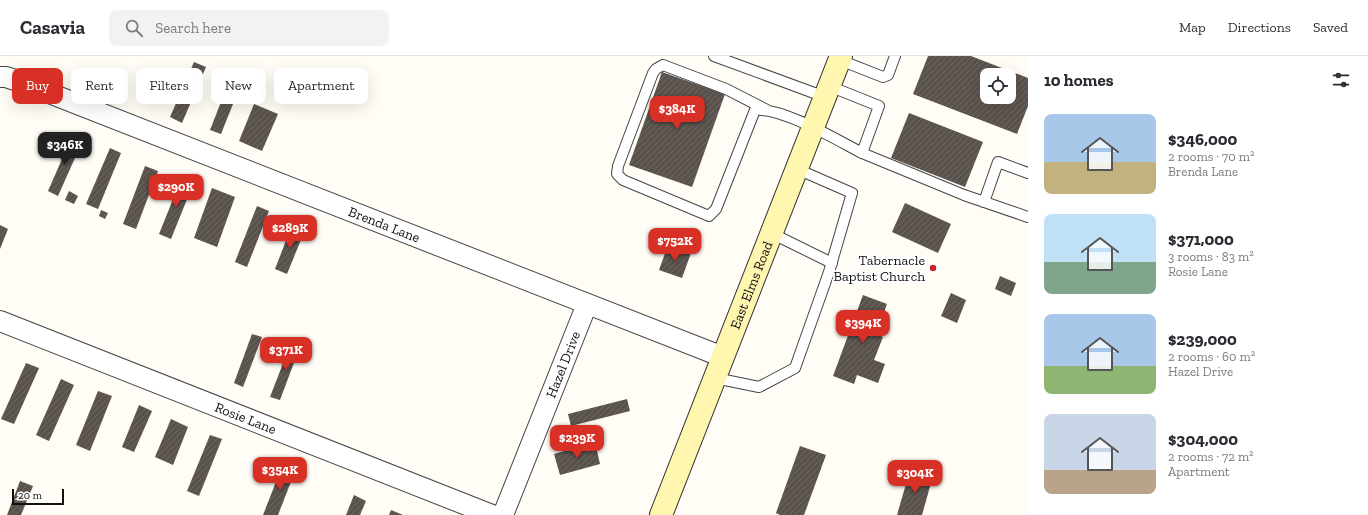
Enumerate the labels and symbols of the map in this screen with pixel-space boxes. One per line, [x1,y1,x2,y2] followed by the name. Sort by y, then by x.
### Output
[649,96,705,130] pin: $384K
[37,132,93,166] pin: $346K
[148,174,204,208] pin: $290K
[346,203,423,247] street label: Brenda Lane
[262,215,318,249] pin: $289K
[647,228,703,262] pin: $752K
[727,239,777,332] street label: East Elms Road
[834,252,925,285] place label: Tabernacle Baptist Church
[928,263,938,273] marker: Tabernacle Baptist Church
[835,310,891,344] pin: $394K
[543,329,584,400] street label: Hazel Drive
[258,337,314,371] pin: $371K
[212,399,279,438] street label: Rosie Lane
[549,425,605,459] pin: $239K
[252,457,308,491] pin: $354K
[887,460,943,494] pin: $304K
[12,487,64,506] scale bar

